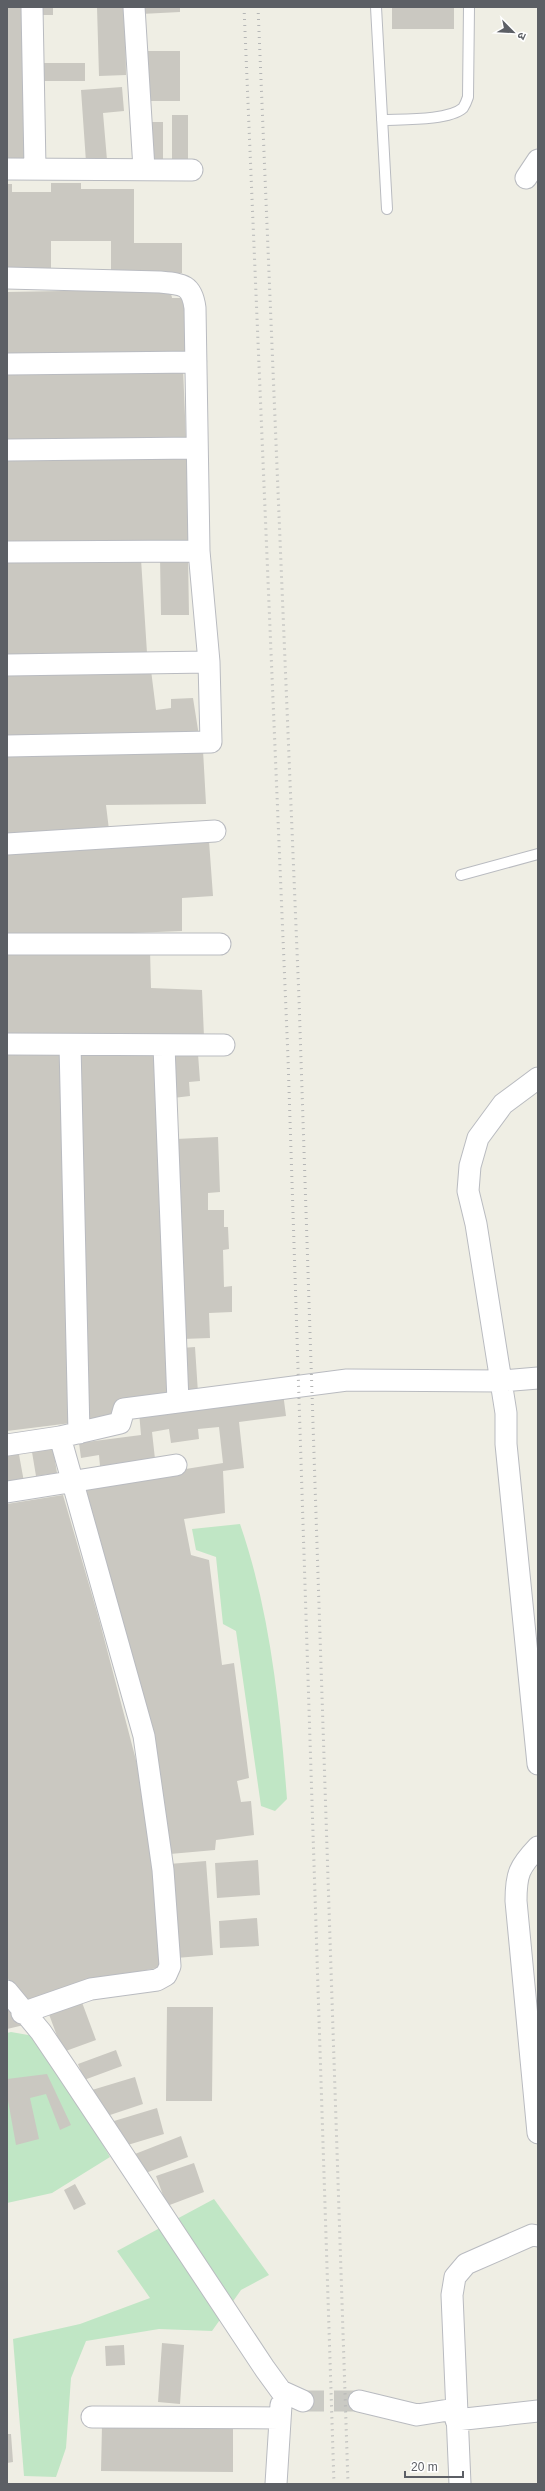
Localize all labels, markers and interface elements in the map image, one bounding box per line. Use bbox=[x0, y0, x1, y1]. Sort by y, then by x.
north arrow bbox=[493, 12, 533, 52]
text: उ bbox=[515, 31, 529, 42]
scale bar bbox=[405, 2453, 463, 2479]
text: 20 m bbox=[411, 2460, 438, 2474]

